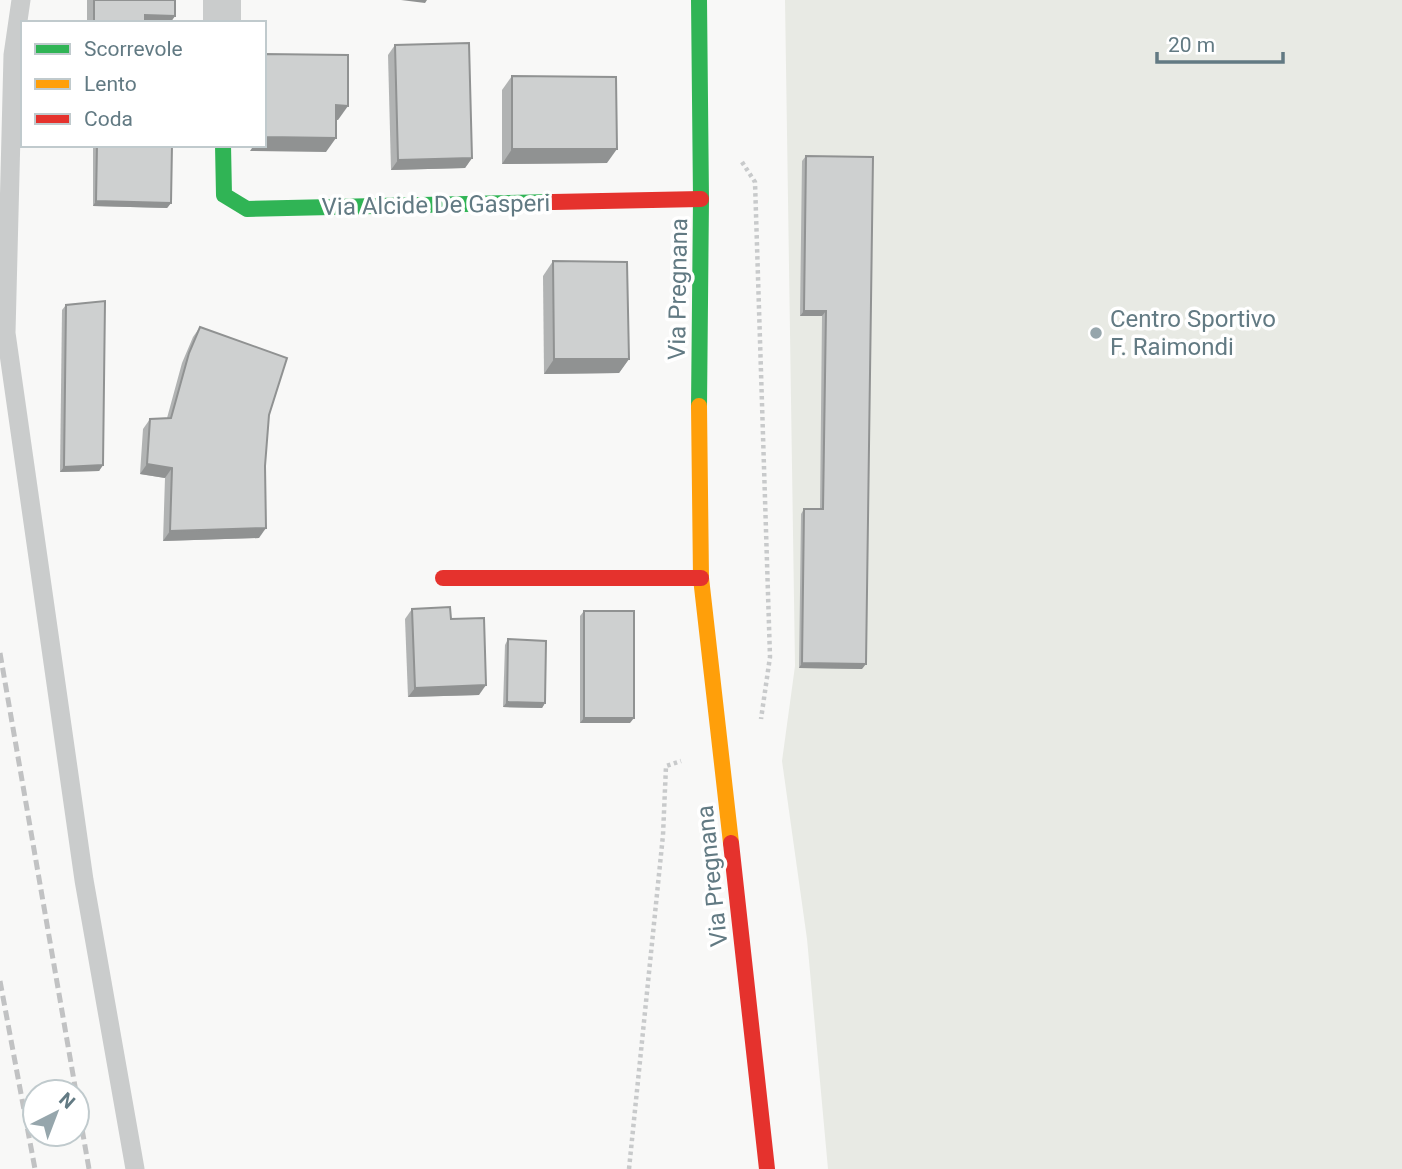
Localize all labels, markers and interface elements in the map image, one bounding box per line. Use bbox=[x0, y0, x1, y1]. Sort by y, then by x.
legend bbox=[21, 21, 266, 147]
scale bar bbox=[1157, 21, 1283, 65]
text: 20 m bbox=[1168, 33, 1215, 57]
text: Scorrevole bbox=[84, 37, 183, 61]
text: Lento bbox=[84, 72, 137, 96]
text: Coda bbox=[84, 107, 133, 131]
street label: Via Alcide De Gasperi bbox=[321, 189, 551, 221]
street label: Via Pregnana bbox=[663, 218, 693, 360]
place label: Centro Sportivo F. Raimondi bbox=[1110, 305, 1276, 361]
marker: Centro Sportivo F. Raimondi bbox=[1088, 325, 1104, 341]
street label: Via Pregnana bbox=[691, 804, 733, 948]
north arrow bbox=[21, 1078, 91, 1148]
text: N bbox=[54, 1088, 80, 1114]

